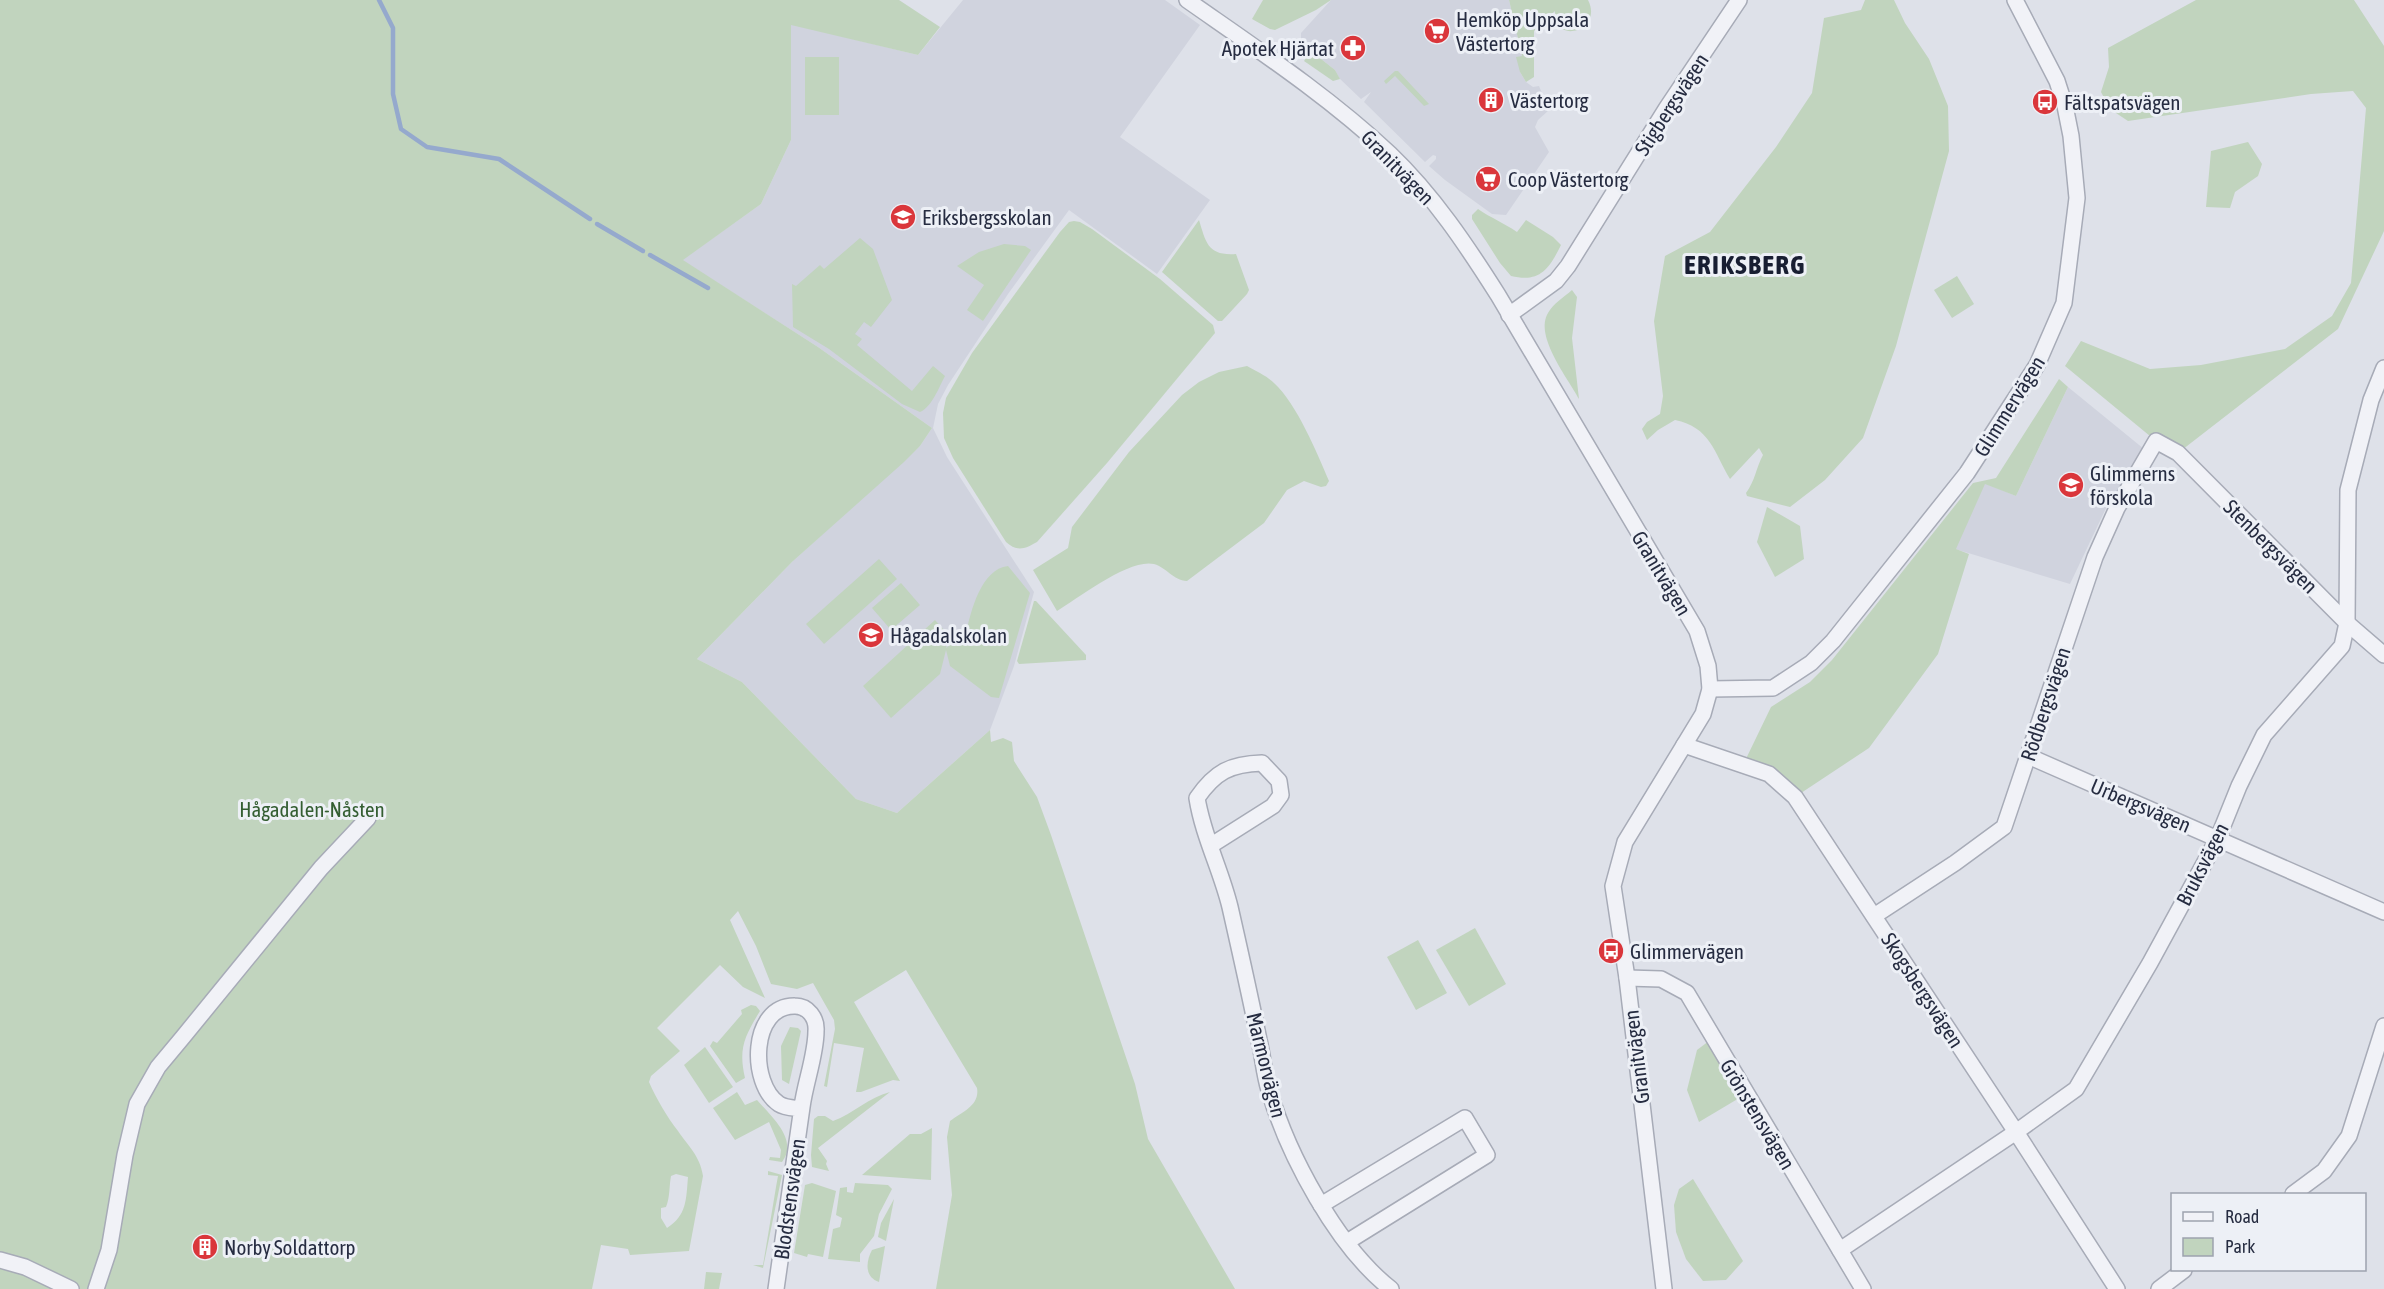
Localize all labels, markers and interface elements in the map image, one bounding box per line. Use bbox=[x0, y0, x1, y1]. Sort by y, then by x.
place label: Hemköp Uppsala Västertorg bbox=[1456, 7, 1589, 55]
supermarket icon: Hemköp Uppsala Västertorg bbox=[1422, 16, 1452, 46]
pharmacy icon: Apotek Hjärtat bbox=[1338, 33, 1368, 63]
place label: Apotek Hjärtat bbox=[1222, 36, 1334, 60]
street label: Stigbergsvägen bbox=[1629, 49, 1713, 159]
building icon: Västertorg bbox=[1476, 85, 1506, 115]
bus stop icon: Fältspatsvägen bbox=[2030, 87, 2060, 117]
place label: Västertorg bbox=[1510, 88, 1589, 112]
place label: Fältspatsvägen bbox=[2064, 90, 2181, 114]
street label: Granitvägen bbox=[1357, 125, 1439, 209]
supermarket icon: Coop Västertorg bbox=[1473, 164, 1503, 194]
place label: Coop Västertorg bbox=[1508, 167, 1629, 191]
school or university icon: Eriksbergsskolan bbox=[888, 202, 918, 232]
place label: Eriksbergsskolan bbox=[922, 205, 1052, 229]
district label: ERIKSBERG bbox=[1684, 249, 1806, 280]
street label: Glimmervägen bbox=[1969, 351, 2049, 461]
place label: Glimmerns förskola bbox=[2090, 461, 2175, 509]
school or university icon: Glimmerns förskola bbox=[2056, 470, 2086, 500]
street label: Stenbergsvägen bbox=[2219, 494, 2323, 598]
street label: Granitvägen bbox=[1627, 526, 1697, 620]
school or university icon: Hågadalskolan bbox=[856, 620, 886, 650]
place label: Hågadalskolan bbox=[890, 623, 1007, 647]
street label: Rödbergsvägen bbox=[2015, 644, 2075, 764]
street label: Urbergsvägen bbox=[2087, 773, 2195, 837]
park label: Hågadalen-Nåsten bbox=[239, 797, 385, 821]
street label: Bruksvägen bbox=[2171, 819, 2233, 909]
street label: Skogsbergsvägen bbox=[1877, 928, 1969, 1052]
bus stop icon: Glimmervägen bbox=[1596, 936, 1626, 966]
place label: Glimmervägen bbox=[1630, 939, 1744, 963]
street label: Granitvägen bbox=[1618, 1009, 1654, 1105]
street label: Marmorvägen bbox=[1242, 1010, 1292, 1120]
street label: Grönstensvägen bbox=[1716, 1055, 1800, 1173]
street label: Blodstensvägen bbox=[769, 1137, 809, 1261]
legend bbox=[2171, 1193, 2366, 1271]
text: Road bbox=[2225, 1206, 2259, 1227]
building icon: Norby Soldattorp bbox=[190, 1232, 220, 1262]
place label: Norby Soldattorp bbox=[224, 1235, 355, 1259]
text: Park bbox=[2225, 1236, 2255, 1257]

